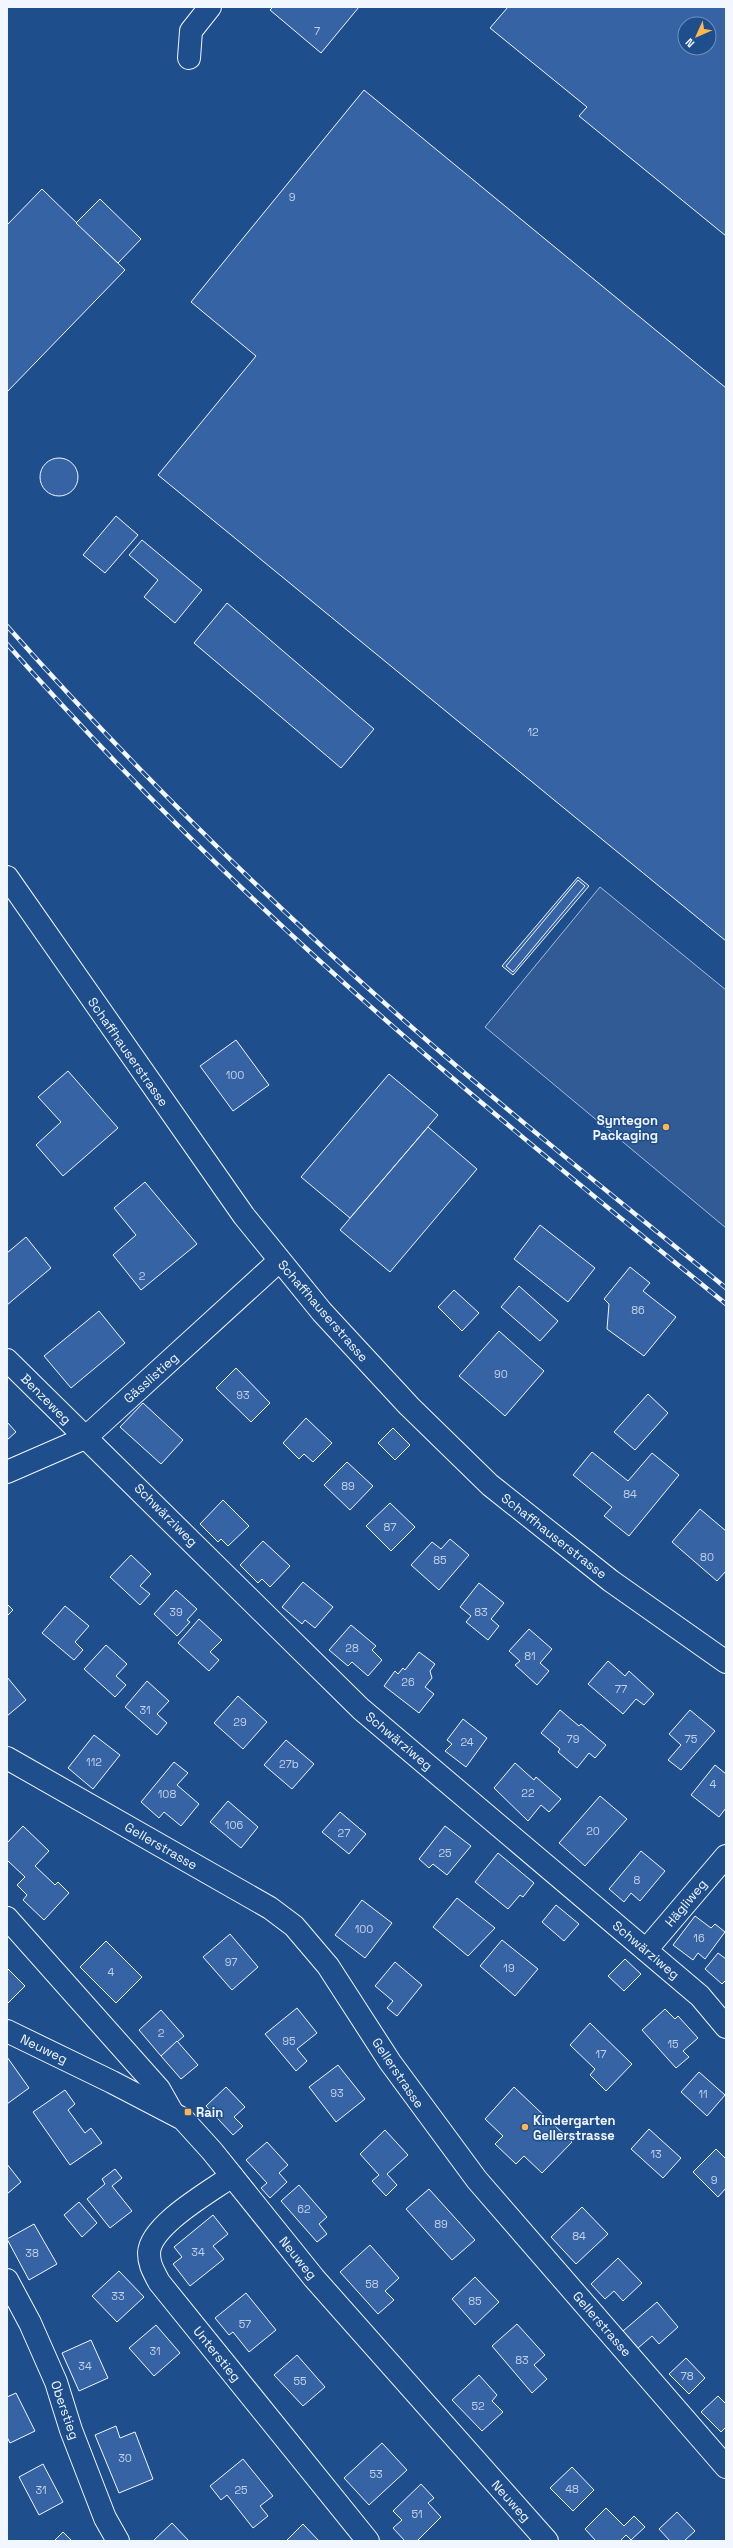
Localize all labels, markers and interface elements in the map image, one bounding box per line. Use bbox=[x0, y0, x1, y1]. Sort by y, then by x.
north arrow bbox=[677, 16, 717, 56]
house number: 7 bbox=[314, 24, 320, 38]
text: N bbox=[682, 36, 697, 51]
house number: 9 bbox=[289, 190, 296, 204]
house number: 12 bbox=[527, 725, 539, 739]
street label: Schaffhauserstrasse bbox=[84, 994, 172, 1110]
house number: 100 bbox=[226, 1068, 244, 1082]
place label: Syntegon Packaging bbox=[593, 1112, 658, 1144]
marker: Syntegon Packaging bbox=[661, 1122, 671, 1132]
street label: Schaffhauserstrasse bbox=[274, 1257, 372, 1365]
house number: 2 bbox=[139, 1269, 146, 1283]
house number: 86 bbox=[631, 1303, 645, 1317]
street label: Gässlistieg bbox=[120, 1349, 182, 1407]
house number: 90 bbox=[494, 1367, 508, 1381]
street label: Benzeweg bbox=[17, 1370, 75, 1428]
house number: 93 bbox=[236, 1388, 250, 1402]
house number: 89 bbox=[341, 1479, 355, 1493]
street label: Schwärziweg bbox=[131, 1480, 201, 1550]
house number: 84 bbox=[623, 1487, 637, 1501]
street label: Schaffhauserstrasse bbox=[498, 1489, 610, 1583]
house number: 87 bbox=[384, 1520, 396, 1534]
house number: 80 bbox=[700, 1550, 714, 1564]
house number: 85 bbox=[433, 1553, 447, 1567]
house number: 39 bbox=[169, 1605, 183, 1619]
house number: 83 bbox=[474, 1605, 488, 1619]
house number: 28 bbox=[345, 1641, 359, 1655]
house number: 81 bbox=[524, 1649, 536, 1663]
house number: 26 bbox=[401, 1675, 415, 1689]
house number: 77 bbox=[615, 1682, 627, 1696]
house number: 31 bbox=[139, 1703, 151, 1717]
street label: Schwärziweg bbox=[362, 1708, 436, 1774]
house number: 29 bbox=[233, 1715, 247, 1729]
house number: 79 bbox=[567, 1732, 580, 1746]
house number: 75 bbox=[685, 1732, 698, 1746]
house number: 24 bbox=[460, 1735, 474, 1749]
house number: 112 bbox=[86, 1755, 102, 1769]
house number: 27b bbox=[279, 1757, 299, 1771]
house number: 4 bbox=[710, 1777, 717, 1791]
house number: 22 bbox=[521, 1786, 535, 1800]
house number: 108 bbox=[158, 1787, 176, 1801]
street label: Gellerstrasse bbox=[122, 1818, 200, 1874]
house number: 106 bbox=[225, 1818, 243, 1832]
house number: 20 bbox=[586, 1824, 600, 1838]
house number: 27 bbox=[338, 1826, 350, 1840]
house number: 25 bbox=[438, 1846, 452, 1860]
house number: 8 bbox=[634, 1873, 641, 1887]
street label: Hägliweg bbox=[661, 1876, 711, 1930]
street label: Schwärziweg bbox=[609, 1917, 683, 1983]
house number: 100 bbox=[355, 1922, 373, 1936]
house number: 16 bbox=[693, 1931, 705, 1945]
house number: 97 bbox=[225, 1955, 237, 1969]
house number: 19 bbox=[503, 1961, 515, 1975]
house number: 4 bbox=[108, 1965, 115, 1979]
house number: 2 bbox=[158, 2026, 165, 2040]
street label: Neuweg bbox=[18, 2030, 70, 2068]
house number: 95 bbox=[282, 2034, 296, 2048]
street label: Gellerstrasse bbox=[368, 2035, 428, 2111]
house number: 15 bbox=[667, 2037, 679, 2051]
house number: 17 bbox=[596, 2047, 606, 2061]
house number: 93 bbox=[330, 2086, 344, 2100]
house number: 11 bbox=[698, 2087, 708, 2101]
place label: Rain bbox=[196, 2104, 223, 2121]
marker: Rain bbox=[183, 2107, 193, 2117]
place label: Kindergarten Gellerstrasse bbox=[533, 2112, 615, 2144]
marker: Kindergarten Gellerstrasse bbox=[520, 2122, 530, 2132]
house number: 13 bbox=[650, 2147, 662, 2161]
house number: 9 bbox=[711, 2173, 718, 2187]
house number: 62 bbox=[297, 2202, 311, 2216]
house number: 89 bbox=[434, 2217, 448, 2231]
house number: 84 bbox=[572, 2229, 586, 2243]
street label: Neuweg bbox=[275, 2233, 321, 2283]
house number: 34 bbox=[191, 2245, 205, 2259]
house number: 38 bbox=[25, 2246, 39, 2260]
house number: 58 bbox=[365, 2277, 379, 2291]
street label: Gellerstrasse bbox=[569, 2288, 635, 2360]
house number: 33 bbox=[111, 2289, 125, 2303]
house number: 85 bbox=[468, 2294, 482, 2308]
house number: 57 bbox=[239, 2317, 251, 2331]
street label: Unterstieg bbox=[189, 2323, 245, 2385]
house number: 31 bbox=[149, 2344, 161, 2358]
house number: 83 bbox=[515, 2353, 529, 2367]
house number: 34 bbox=[78, 2359, 92, 2373]
house number: 78 bbox=[680, 2369, 694, 2383]
house number: 55 bbox=[293, 2374, 307, 2388]
street label: Oberstieg bbox=[47, 2378, 83, 2442]
house number: 52 bbox=[471, 2399, 485, 2413]
house number: 30 bbox=[118, 2451, 132, 2465]
house number: 53 bbox=[369, 2467, 383, 2481]
street label: Neuweg bbox=[488, 2477, 534, 2525]
house number: 48 bbox=[565, 2482, 579, 2496]
house number: 31 bbox=[35, 2483, 47, 2497]
house number: 25 bbox=[234, 2483, 248, 2497]
house number: 51 bbox=[411, 2507, 423, 2521]

